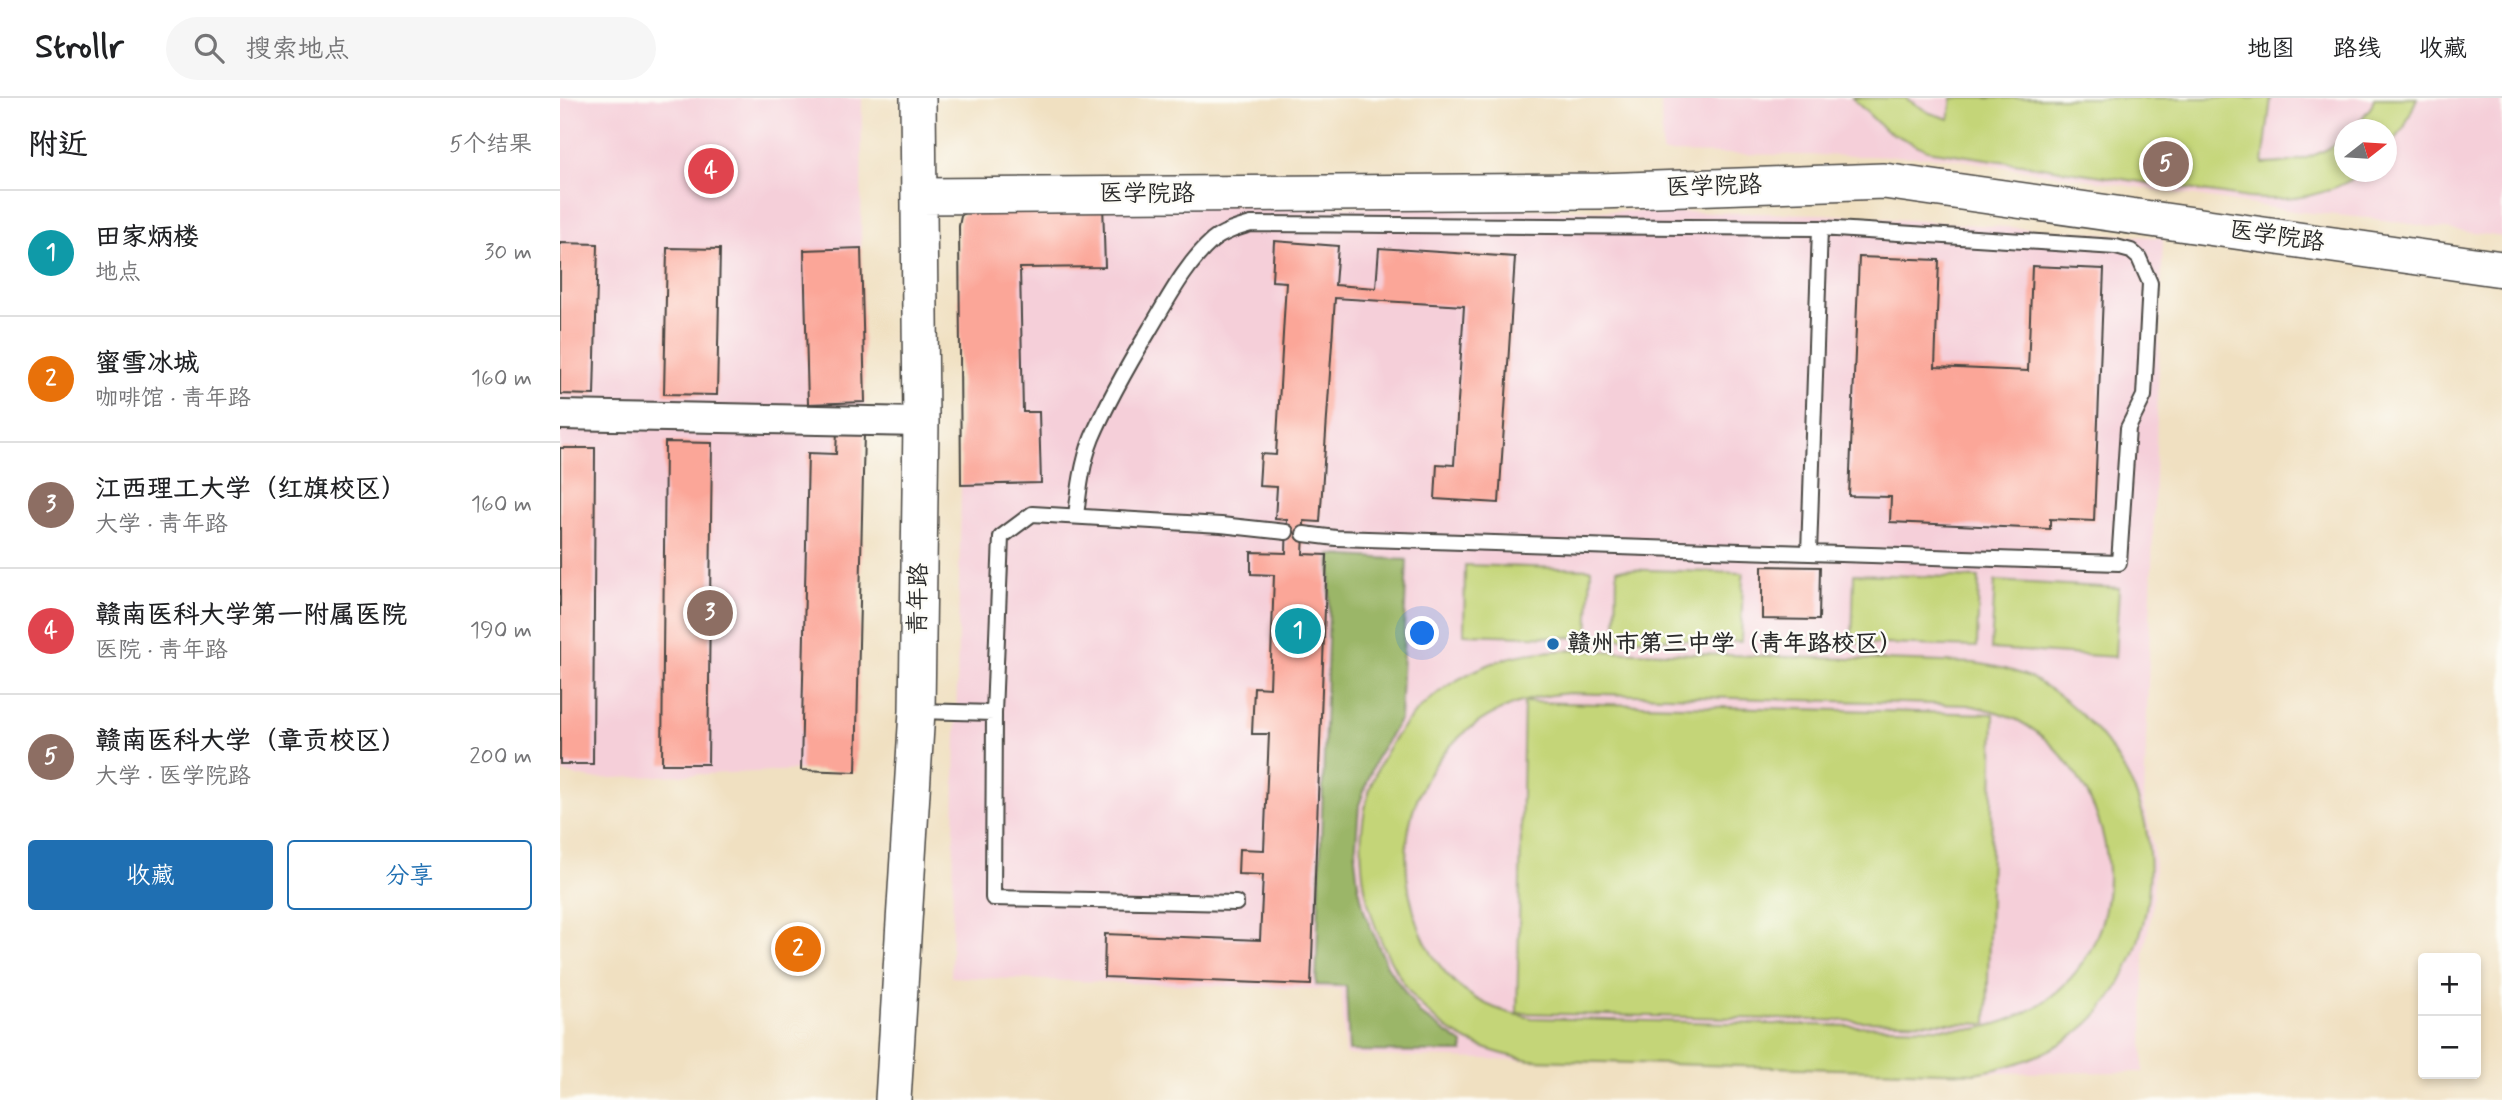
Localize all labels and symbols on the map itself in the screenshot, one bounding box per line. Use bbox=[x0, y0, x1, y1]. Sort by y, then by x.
north arrow bbox=[2334, 119, 2397, 182]
pin: 5 bbox=[2143, 138, 2189, 190]
pin: 4 bbox=[688, 145, 734, 197]
street label: 医学院路 bbox=[1665, 170, 1763, 204]
street label: 医学院路 bbox=[1099, 179, 1195, 210]
street label: 医学院路 bbox=[2227, 215, 2327, 259]
street label: 青年路 bbox=[903, 563, 935, 635]
pin: 3 bbox=[687, 587, 733, 639]
pin: 1 bbox=[1275, 605, 1321, 657]
your location bbox=[1405, 616, 1439, 650]
place label: 赣州市第三中学（青年路校区） bbox=[1567, 629, 1903, 660]
marker: 赣州市第三中学（青年路校区） bbox=[1545, 636, 1561, 652]
pin: 2 bbox=[775, 923, 821, 975]

